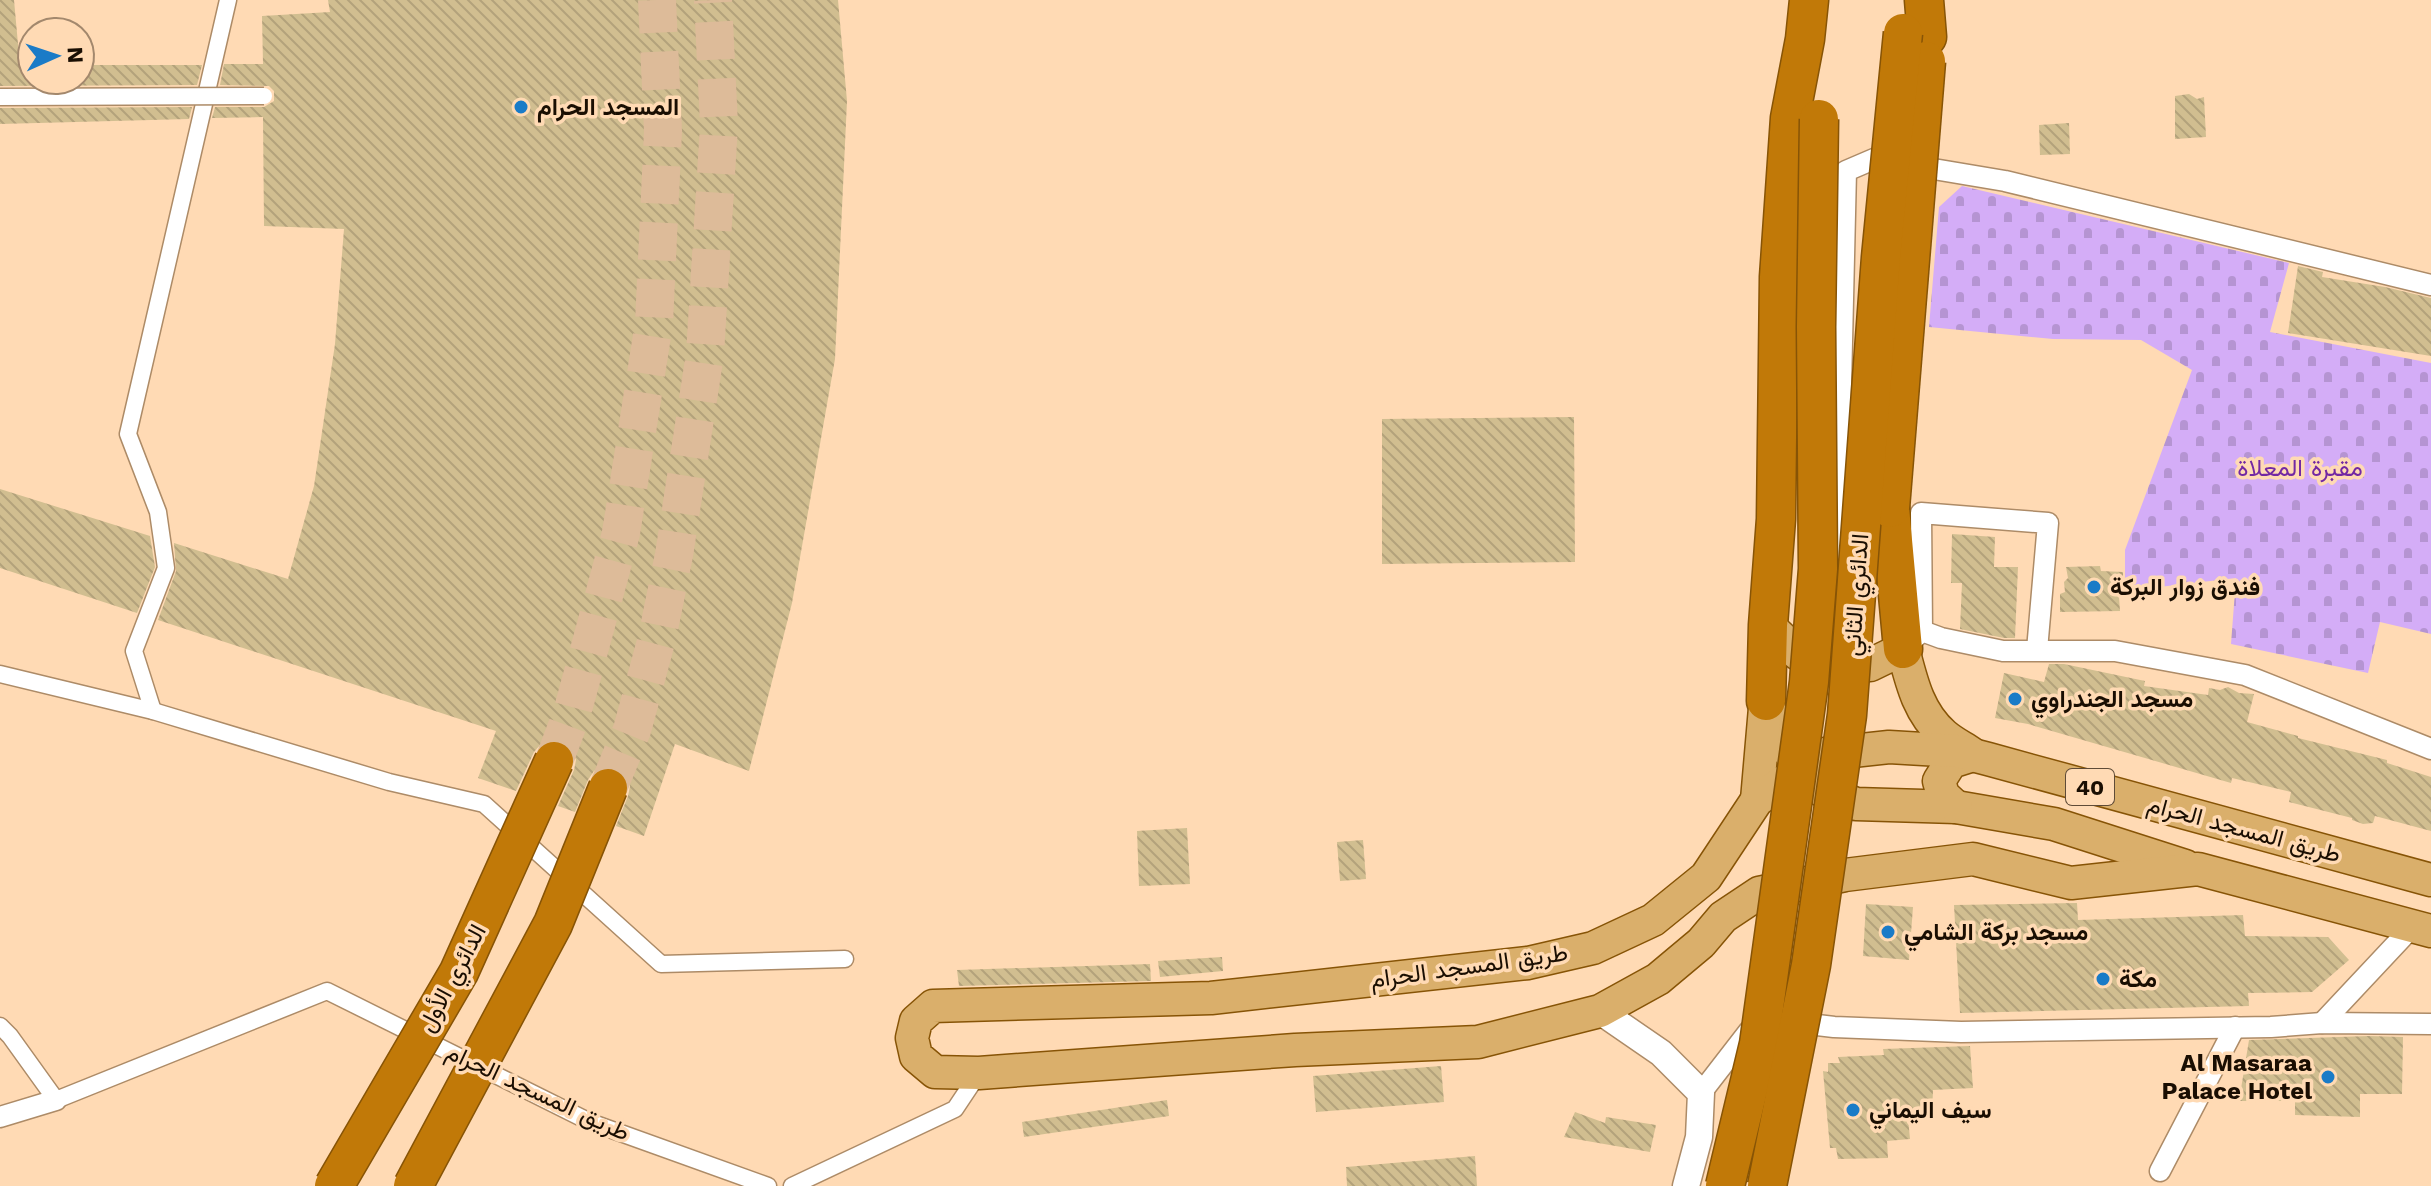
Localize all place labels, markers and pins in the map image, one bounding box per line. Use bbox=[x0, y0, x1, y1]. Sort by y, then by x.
place label: المسجد الحرام bbox=[537, 93, 679, 123]
marker: المسجد الحرام bbox=[512, 98, 530, 116]
place label: فندق زوار البركة bbox=[2110, 573, 2260, 602]
marker: فندق زوار البركة bbox=[2085, 578, 2103, 596]
place label: مسجد الجندراوي bbox=[2031, 685, 2193, 719]
marker: مسجد الجندراوي bbox=[2006, 690, 2024, 708]
place label: مسجد بركة الشامي bbox=[1904, 918, 2088, 952]
marker: مسجد بركة الشامي bbox=[1879, 923, 1897, 941]
place label: مكة bbox=[2119, 965, 2157, 993]
marker: مكة bbox=[2094, 970, 2112, 988]
place label: Al Masaraa Palace Hotel bbox=[2162, 1049, 2312, 1105]
marker: Al Masaraa Palace Hotel bbox=[2319, 1068, 2337, 1086]
place label: سيف اليماني bbox=[1869, 1096, 1992, 1130]
marker: سيف اليماني bbox=[1844, 1101, 1862, 1119]

